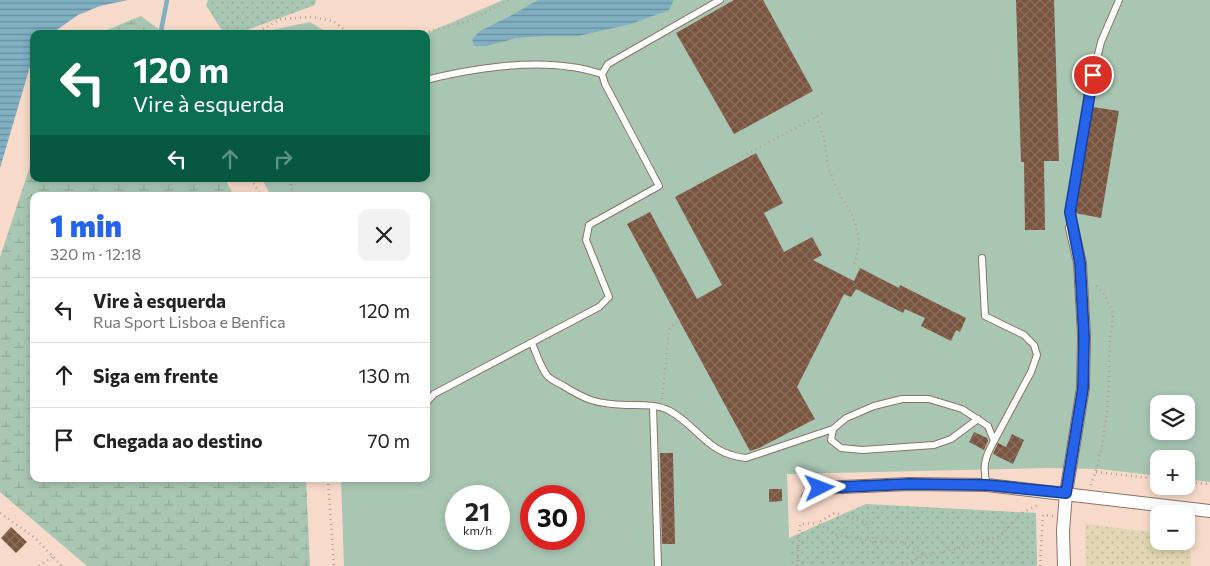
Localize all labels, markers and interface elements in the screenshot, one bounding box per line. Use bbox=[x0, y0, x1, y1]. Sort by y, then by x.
text: 120 m bbox=[133, 47, 229, 90]
icon: left bbox=[50, 50, 115, 115]
pin bbox=[1072, 54, 1114, 96]
icon: arrive bbox=[1079, 61, 1107, 89]
text: Vire à esquerda bbox=[133, 90, 285, 117]
icon: left bbox=[163, 145, 191, 173]
icon: ahead bbox=[216, 145, 244, 173]
icon: right bbox=[269, 145, 297, 173]
text: 1 min bbox=[50, 206, 122, 243]
button: close bbox=[358, 209, 410, 261]
text: 320 m · 12:18 bbox=[50, 244, 141, 263]
text: Vire à esquerda bbox=[93, 289, 226, 312]
icon: left bbox=[50, 296, 78, 324]
text: 120 m bbox=[359, 299, 410, 322]
text: Rua Sport Lisboa e Benfica bbox=[93, 312, 286, 331]
icon: ahead bbox=[50, 361, 78, 389]
text: Siga em frente bbox=[93, 364, 218, 387]
text: 130 m bbox=[358, 364, 410, 387]
map controls bbox=[1150, 395, 1195, 550]
button: layers bbox=[1150, 395, 1195, 440]
icon: arrive bbox=[50, 426, 78, 454]
text: Chegada ao destino bbox=[93, 429, 263, 452]
text: 70 m bbox=[367, 429, 410, 452]
button: + bbox=[1150, 450, 1195, 495]
position arrow bbox=[793, 461, 845, 513]
speed limit sign: 30 bbox=[520, 485, 585, 550]
text: 21 bbox=[465, 496, 490, 526]
button: − bbox=[1150, 505, 1195, 550]
text: km/h bbox=[463, 523, 492, 537]

